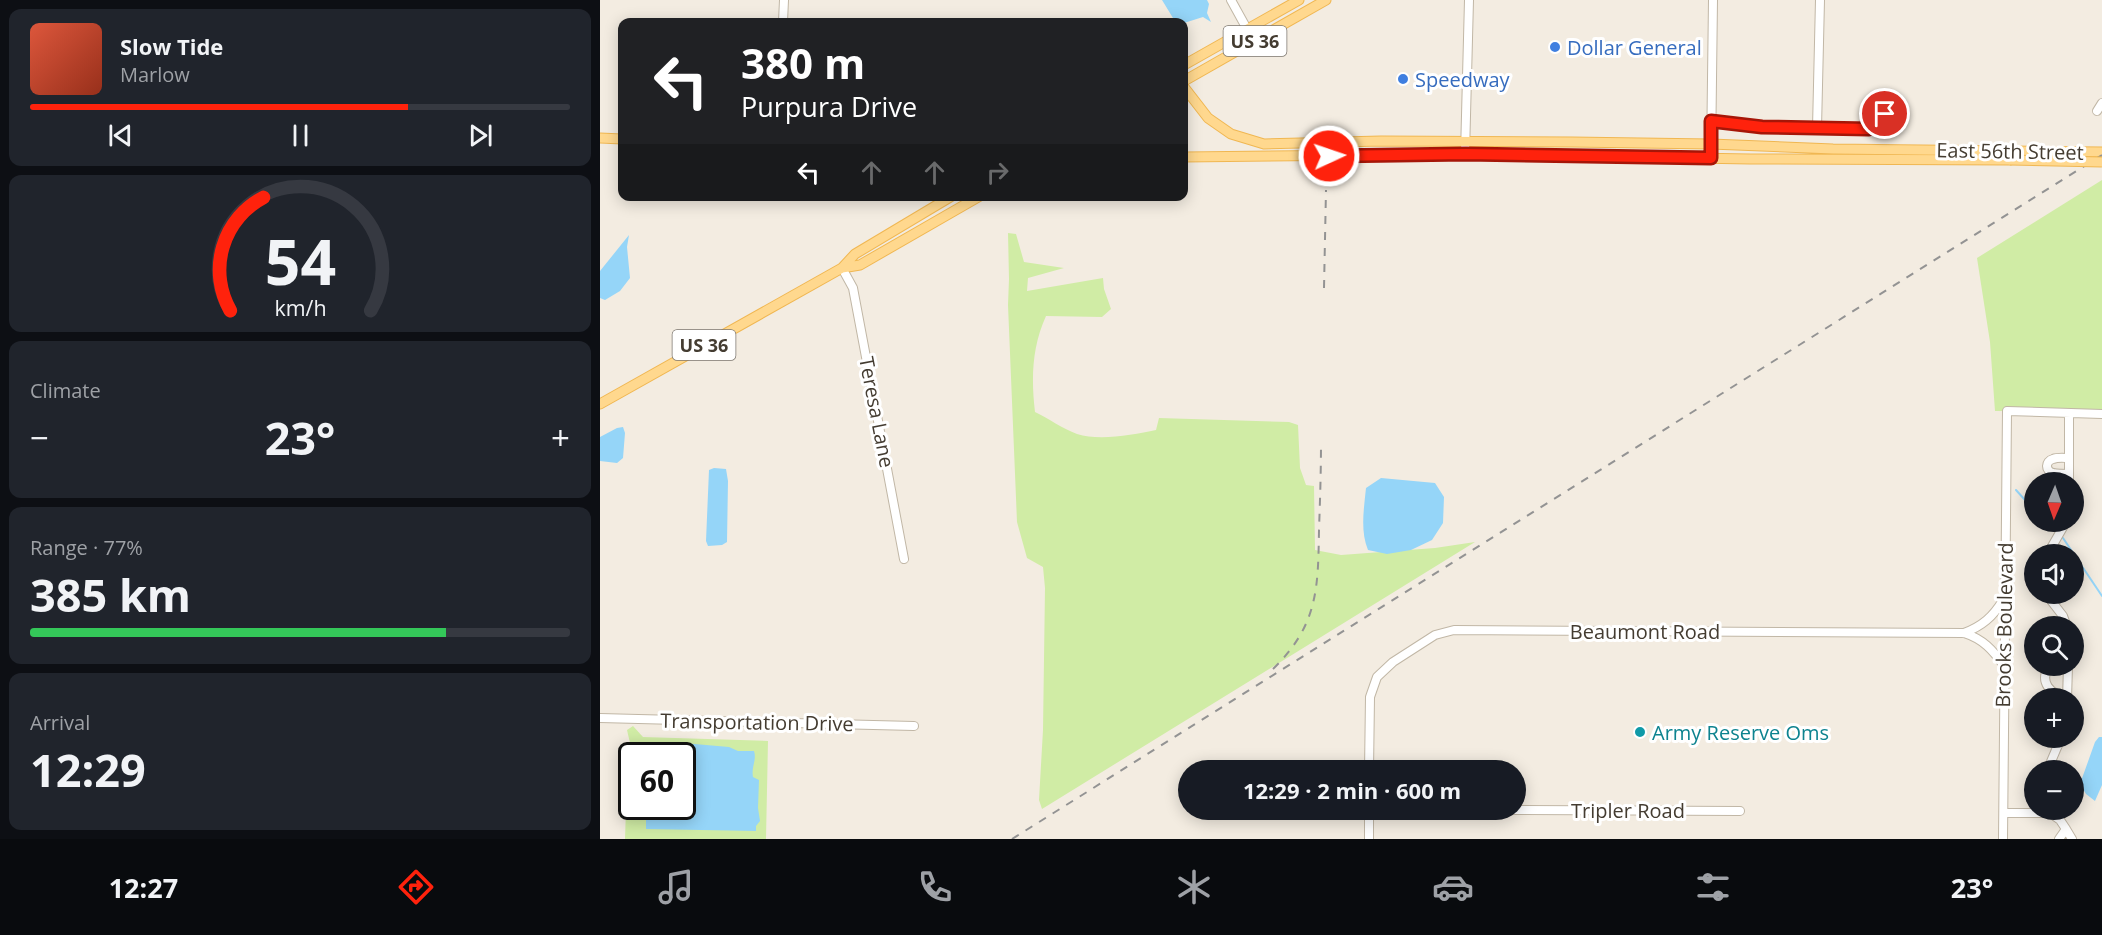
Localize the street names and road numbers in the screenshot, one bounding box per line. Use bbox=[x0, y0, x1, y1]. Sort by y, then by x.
road number: US 36 bbox=[1224, 26, 1286, 56]
street label: East 56th Street bbox=[1936, 136, 2084, 166]
road number: US 36 bbox=[672, 330, 736, 360]
street label: Teresa Lane bbox=[853, 354, 901, 470]
street label: Brooks Boulevard bbox=[1989, 542, 2019, 708]
street label: Beaumont Road bbox=[1570, 618, 1720, 645]
street label: Transportation Drive bbox=[660, 707, 854, 737]
street label: Tripler Road bbox=[1571, 797, 1685, 824]

